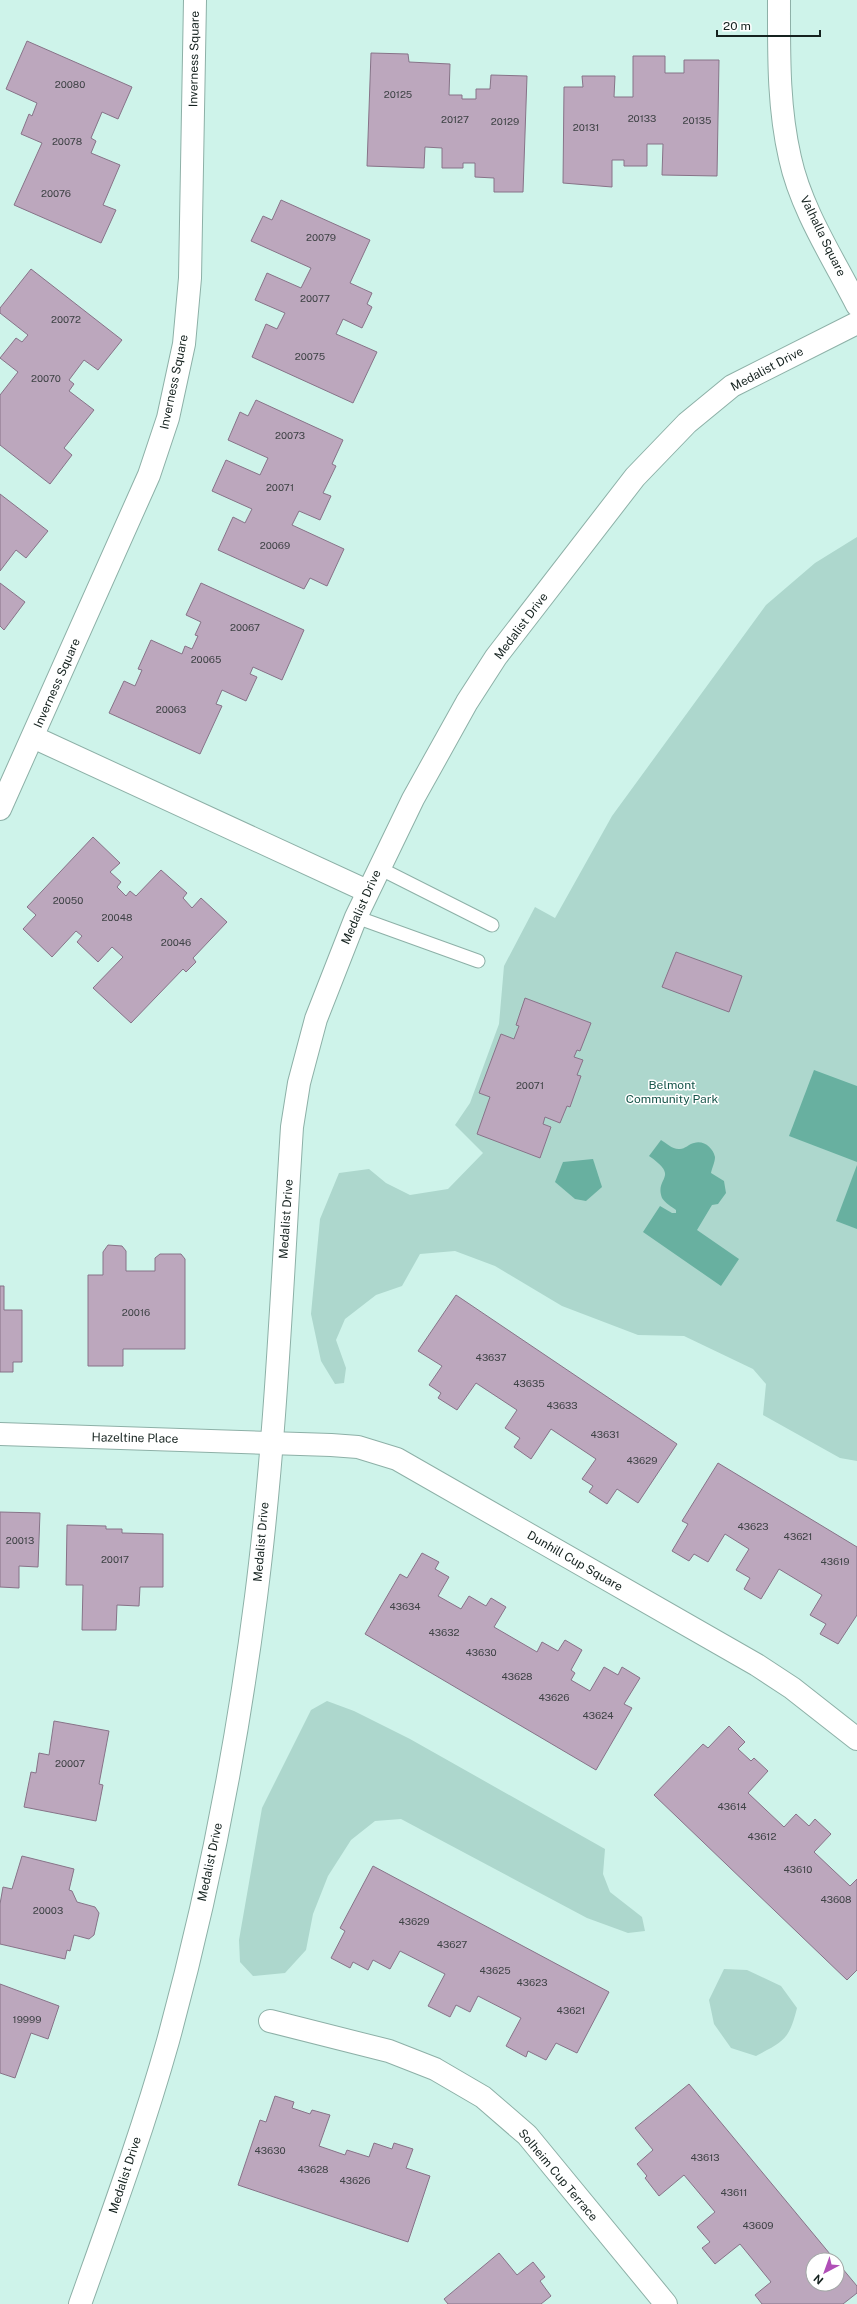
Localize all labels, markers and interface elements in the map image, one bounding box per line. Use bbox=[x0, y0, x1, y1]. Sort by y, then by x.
street label: Inverness Square bbox=[186, 10, 202, 107]
scale bar bbox=[717, 12, 820, 38]
text: 20 m bbox=[723, 19, 751, 33]
house number: 20080 bbox=[55, 78, 85, 90]
house number: 20125 bbox=[384, 88, 412, 100]
house number: 20133 bbox=[628, 112, 656, 124]
house number: 20127 bbox=[441, 113, 469, 125]
house number: 20135 bbox=[683, 114, 711, 126]
house number: 20129 bbox=[491, 115, 519, 127]
house number: 20131 bbox=[573, 121, 599, 133]
house number: 20078 bbox=[52, 135, 82, 147]
house number: 20076 bbox=[41, 187, 71, 199]
street label: Valhalla Square bbox=[797, 193, 849, 279]
house number: 20079 bbox=[306, 231, 336, 243]
house number: 20077 bbox=[300, 292, 330, 304]
house number: 20072 bbox=[51, 313, 81, 325]
street label: Inverness Square bbox=[157, 333, 191, 431]
street label: Medalist Drive bbox=[728, 344, 806, 394]
house number: 20075 bbox=[295, 350, 325, 362]
house number: 20070 bbox=[31, 372, 61, 384]
house number: 20073 bbox=[275, 429, 305, 441]
house number: 20071 bbox=[266, 481, 294, 493]
house number: 20069 bbox=[260, 539, 290, 551]
street label: Medalist Drive bbox=[491, 590, 551, 662]
house number: 20067 bbox=[230, 621, 260, 633]
street label: Inverness Square bbox=[31, 636, 83, 730]
house number: 20065 bbox=[191, 653, 221, 665]
house number: 20063 bbox=[156, 703, 186, 715]
street label: Medalist Drive bbox=[338, 867, 384, 946]
house number: 20050 bbox=[53, 894, 83, 906]
house number: 20048 bbox=[102, 911, 132, 923]
house number: 20046 bbox=[161, 936, 191, 948]
park label: Belmont Community Park bbox=[626, 1078, 718, 1106]
house number: 20071 bbox=[516, 1079, 544, 1091]
street label: Medalist Drive bbox=[276, 1178, 296, 1259]
house number: 20016 bbox=[122, 1306, 150, 1318]
house number: 43637 bbox=[476, 1351, 506, 1363]
house number: 43635 bbox=[513, 1377, 545, 1389]
house number: 43633 bbox=[546, 1399, 578, 1411]
house number: 43631 bbox=[590, 1428, 620, 1440]
street label: Hazeltine Place bbox=[91, 1430, 179, 1446]
house number: 43629 bbox=[627, 1454, 657, 1466]
street label: Medalist Drive bbox=[251, 1501, 271, 1582]
house number: 43623 bbox=[737, 1520, 769, 1532]
street label: Dunhill Cup Square bbox=[525, 1528, 625, 1594]
house number: 43621 bbox=[784, 1530, 812, 1542]
house number: 20013 bbox=[6, 1534, 34, 1546]
house number: 20017 bbox=[101, 1553, 129, 1565]
house number: 43619 bbox=[820, 1555, 850, 1567]
house number: 43634 bbox=[389, 1600, 421, 1612]
house number: 43632 bbox=[429, 1626, 460, 1638]
house number: 43630 bbox=[465, 1646, 497, 1658]
house number: 43628 bbox=[501, 1670, 533, 1682]
house number: 43626 bbox=[539, 1691, 569, 1703]
house number: 43624 bbox=[583, 1709, 614, 1721]
house number: 20007 bbox=[55, 1757, 85, 1769]
house number: 43614 bbox=[717, 1800, 747, 1812]
street label: Medalist Drive bbox=[195, 1821, 225, 1903]
house number: 43612 bbox=[748, 1830, 776, 1842]
house number: 43610 bbox=[784, 1863, 812, 1875]
house number: 43608 bbox=[820, 1893, 852, 1905]
house number: 20003 bbox=[33, 1904, 63, 1916]
house number: 43629 bbox=[399, 1915, 429, 1927]
house number: 43627 bbox=[437, 1938, 467, 1950]
house number: 43625 bbox=[479, 1964, 511, 1976]
house number: 43623 bbox=[516, 1976, 548, 1988]
house number: 43621 bbox=[557, 2004, 585, 2016]
house number: 19999 bbox=[13, 2013, 41, 2025]
street label: Solheim Cup Terrace bbox=[515, 2126, 601, 2224]
street label: Medalist Drive bbox=[106, 2135, 144, 2215]
house number: 43630 bbox=[254, 2144, 286, 2156]
house number: 43613 bbox=[690, 2151, 720, 2163]
house number: 43628 bbox=[297, 2163, 329, 2175]
house number: 43626 bbox=[340, 2174, 370, 2186]
house number: 43611 bbox=[721, 2186, 747, 2198]
house number: 43609 bbox=[743, 2219, 773, 2231]
north arrow bbox=[805, 2252, 845, 2292]
text: N bbox=[811, 2272, 826, 2287]

